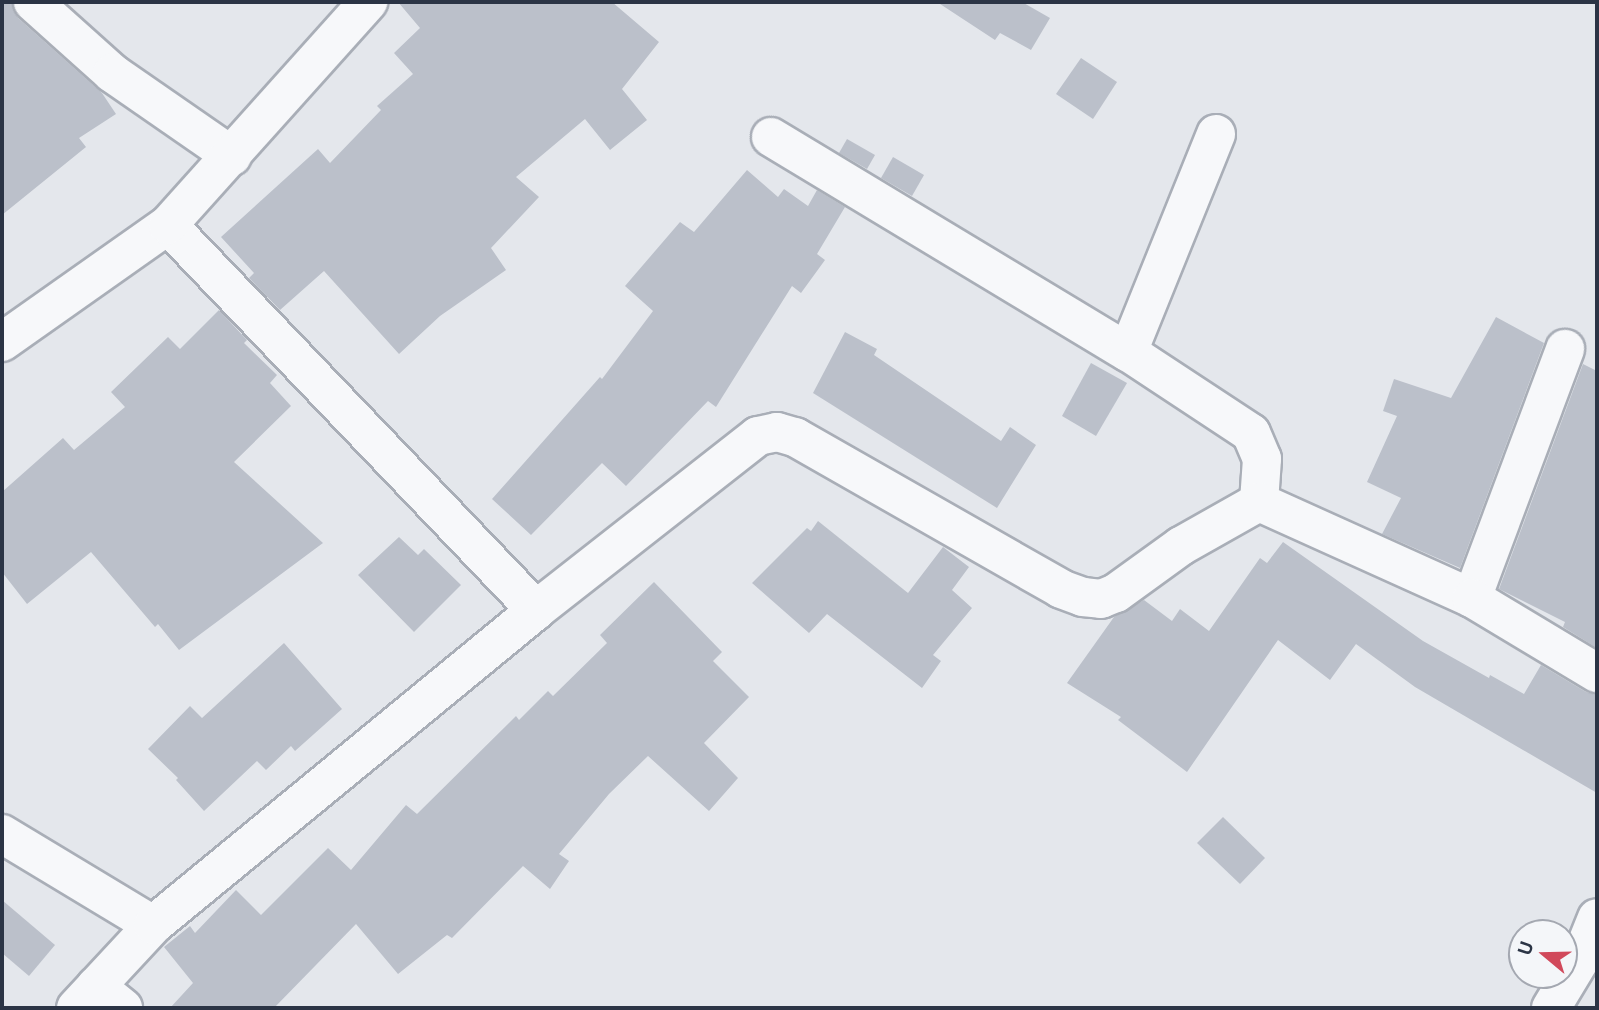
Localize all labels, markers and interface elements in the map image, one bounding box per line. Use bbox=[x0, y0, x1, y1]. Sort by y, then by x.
north arrow bbox=[1508, 919, 1578, 989]
text: U bbox=[1512, 938, 1538, 958]

